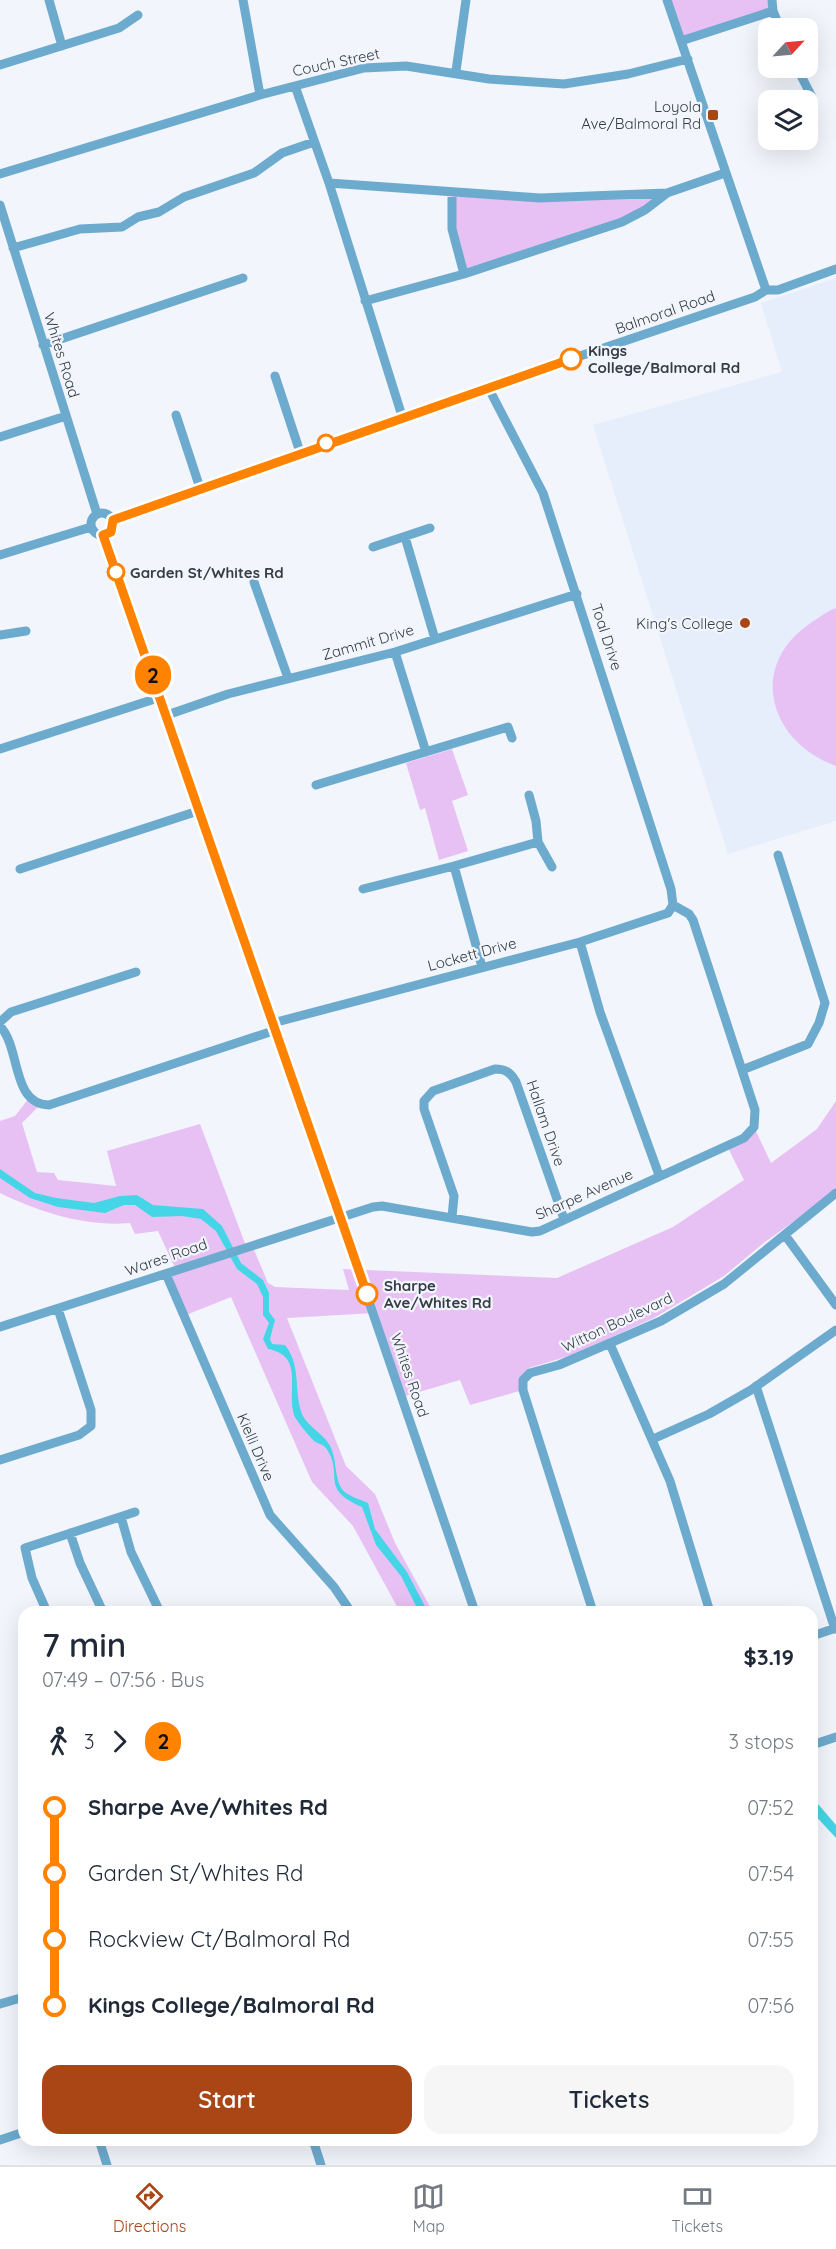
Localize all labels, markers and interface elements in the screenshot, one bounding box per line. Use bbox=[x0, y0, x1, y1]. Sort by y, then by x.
north arrow bbox=[758, 18, 818, 78]
map controls bbox=[758, 18, 818, 150]
street label: Couch Street bbox=[291, 43, 381, 81]
button: layers bbox=[758, 90, 818, 150]
place label: Loyola Ave/Balmoral Rd bbox=[581, 97, 701, 133]
marker: Loyola Ave/Balmoral Rd bbox=[706, 108, 720, 122]
street label: Balmoral Road bbox=[613, 286, 717, 338]
street label: Whites Road bbox=[40, 310, 84, 400]
place label: Kings College/Balmoral Rd bbox=[588, 341, 740, 377]
marker: Kings College/Balmoral Rd bbox=[560, 348, 582, 370]
unlabelled marker bbox=[317, 434, 335, 452]
marker: Garden St/Whites Rd bbox=[107, 563, 125, 581]
place label: Garden St/Whites Rd bbox=[130, 563, 284, 582]
street label: Toal Drive bbox=[587, 601, 627, 673]
place label: King's College bbox=[636, 614, 733, 633]
marker: King's College bbox=[738, 616, 752, 630]
street label: Zammit Drive bbox=[320, 620, 416, 664]
line badge: 2 bbox=[134, 656, 172, 694]
text: 2 bbox=[147, 662, 159, 688]
street label: Lockett Drive bbox=[425, 933, 519, 975]
street label: Hallam Drive bbox=[522, 1077, 570, 1169]
street label: Sharpe Avenue bbox=[532, 1164, 636, 1224]
street label: Wares Road bbox=[122, 1234, 210, 1280]
place label: Sharpe Ave/Whites Rd bbox=[384, 1276, 491, 1312]
marker: Sharpe Ave/Whites Rd bbox=[356, 1283, 378, 1305]
street label: Witton Boulevard bbox=[559, 1288, 675, 1356]
street label: Whites Road bbox=[387, 1330, 433, 1420]
street label: Kielli Drive bbox=[233, 1410, 279, 1484]
text: 7 min bbox=[42, 1624, 126, 1665]
text: $3.19 bbox=[744, 1643, 794, 1671]
text: 07:49 – 07:56 · Bus bbox=[42, 1667, 204, 1692]
icon: walk bbox=[42, 1725, 75, 1758]
icon: forward bbox=[103, 1725, 136, 1758]
text: 2 bbox=[157, 1728, 169, 1754]
text: 3 bbox=[84, 1729, 94, 1754]
text: 3 stops bbox=[728, 1729, 794, 1754]
text: Sharpe Ave/Whites Rd bbox=[88, 1793, 328, 1821]
text: 07:52 bbox=[747, 1795, 794, 1820]
text: Garden St/Whites Rd bbox=[88, 1859, 303, 1887]
text: 07:54 bbox=[748, 1861, 794, 1886]
text: Rockview Ct/Balmoral Rd bbox=[88, 1925, 350, 1953]
text: 07:55 bbox=[747, 1927, 794, 1952]
text: Kings College/Balmoral Rd bbox=[88, 1991, 375, 2019]
text: 07:56 bbox=[748, 1993, 794, 2018]
button: Start bbox=[42, 2065, 412, 2134]
button: Tickets bbox=[424, 2065, 794, 2134]
tab: Directions bbox=[113, 2180, 186, 2236]
tab: Map bbox=[412, 2180, 445, 2236]
tab: Tickets bbox=[671, 2180, 723, 2236]

